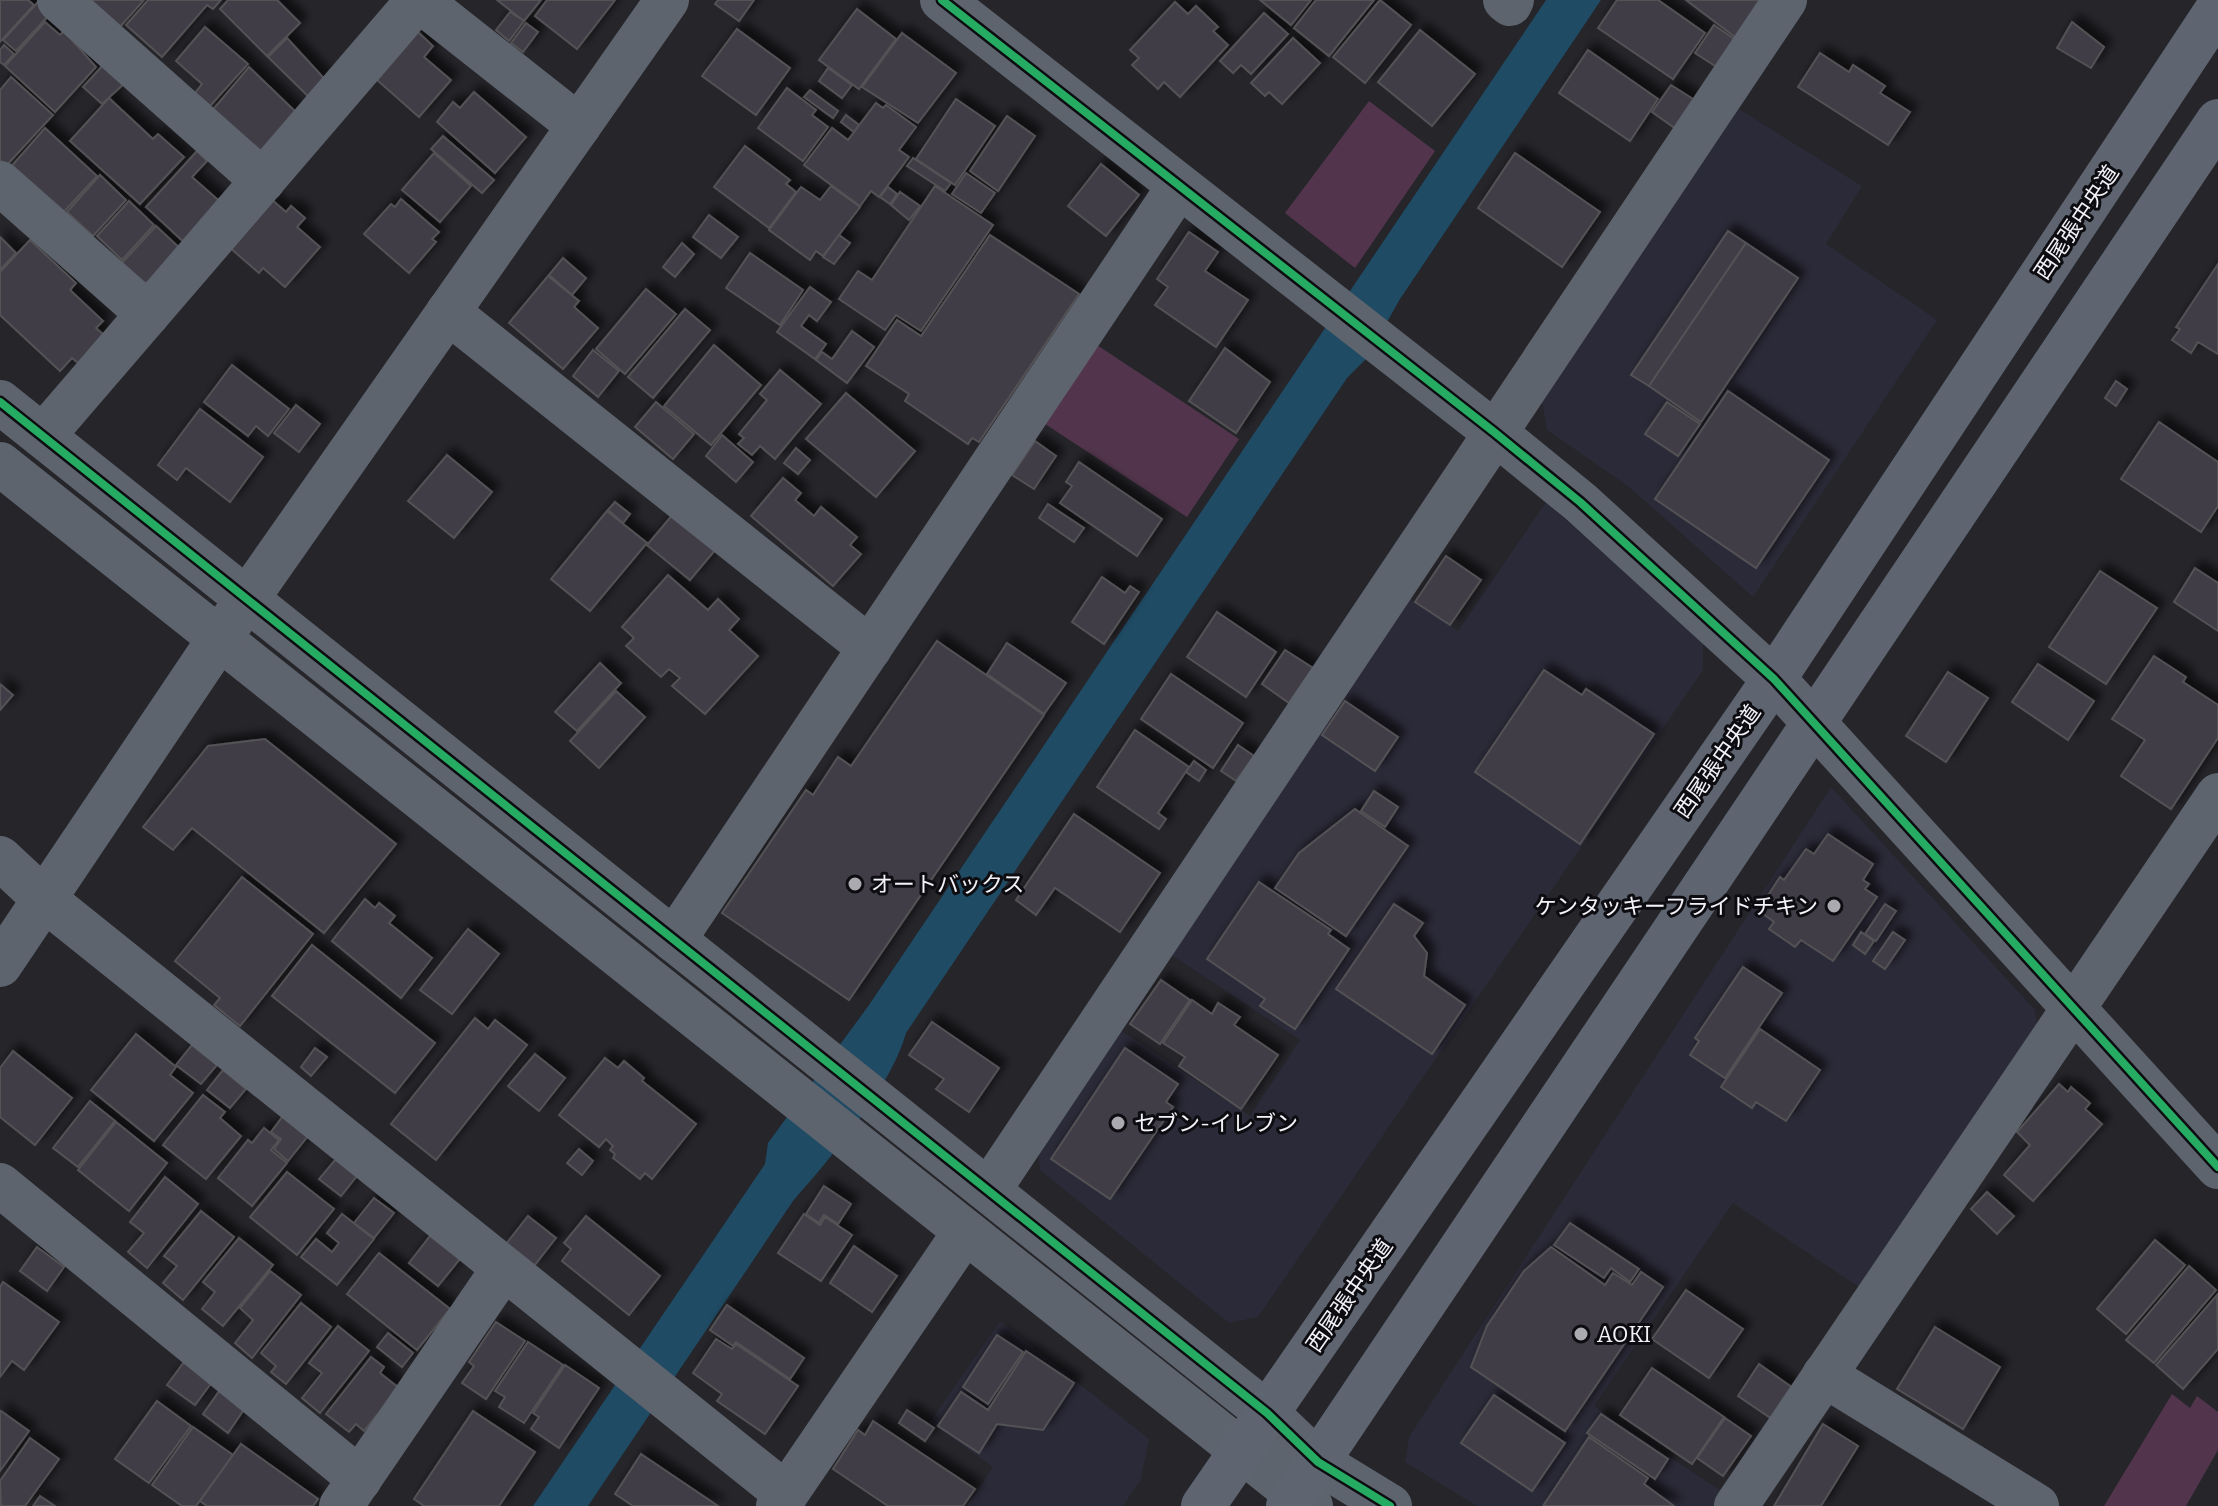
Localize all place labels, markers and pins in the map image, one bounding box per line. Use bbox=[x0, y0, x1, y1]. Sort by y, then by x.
place label: オートバックス bbox=[871, 871, 1024, 898]
marker: オートバックス bbox=[846, 875, 864, 893]
place label: ケンタッキーフライドチキン bbox=[1535, 893, 1818, 920]
marker: ケンタッキーフライドチキン bbox=[1825, 897, 1843, 915]
place label: セブン-イレブン bbox=[1134, 1110, 1298, 1137]
marker: セブン-イレブン bbox=[1109, 1114, 1127, 1132]
place label: AOKI bbox=[1597, 1321, 1651, 1348]
marker: AOKI bbox=[1572, 1325, 1590, 1343]

